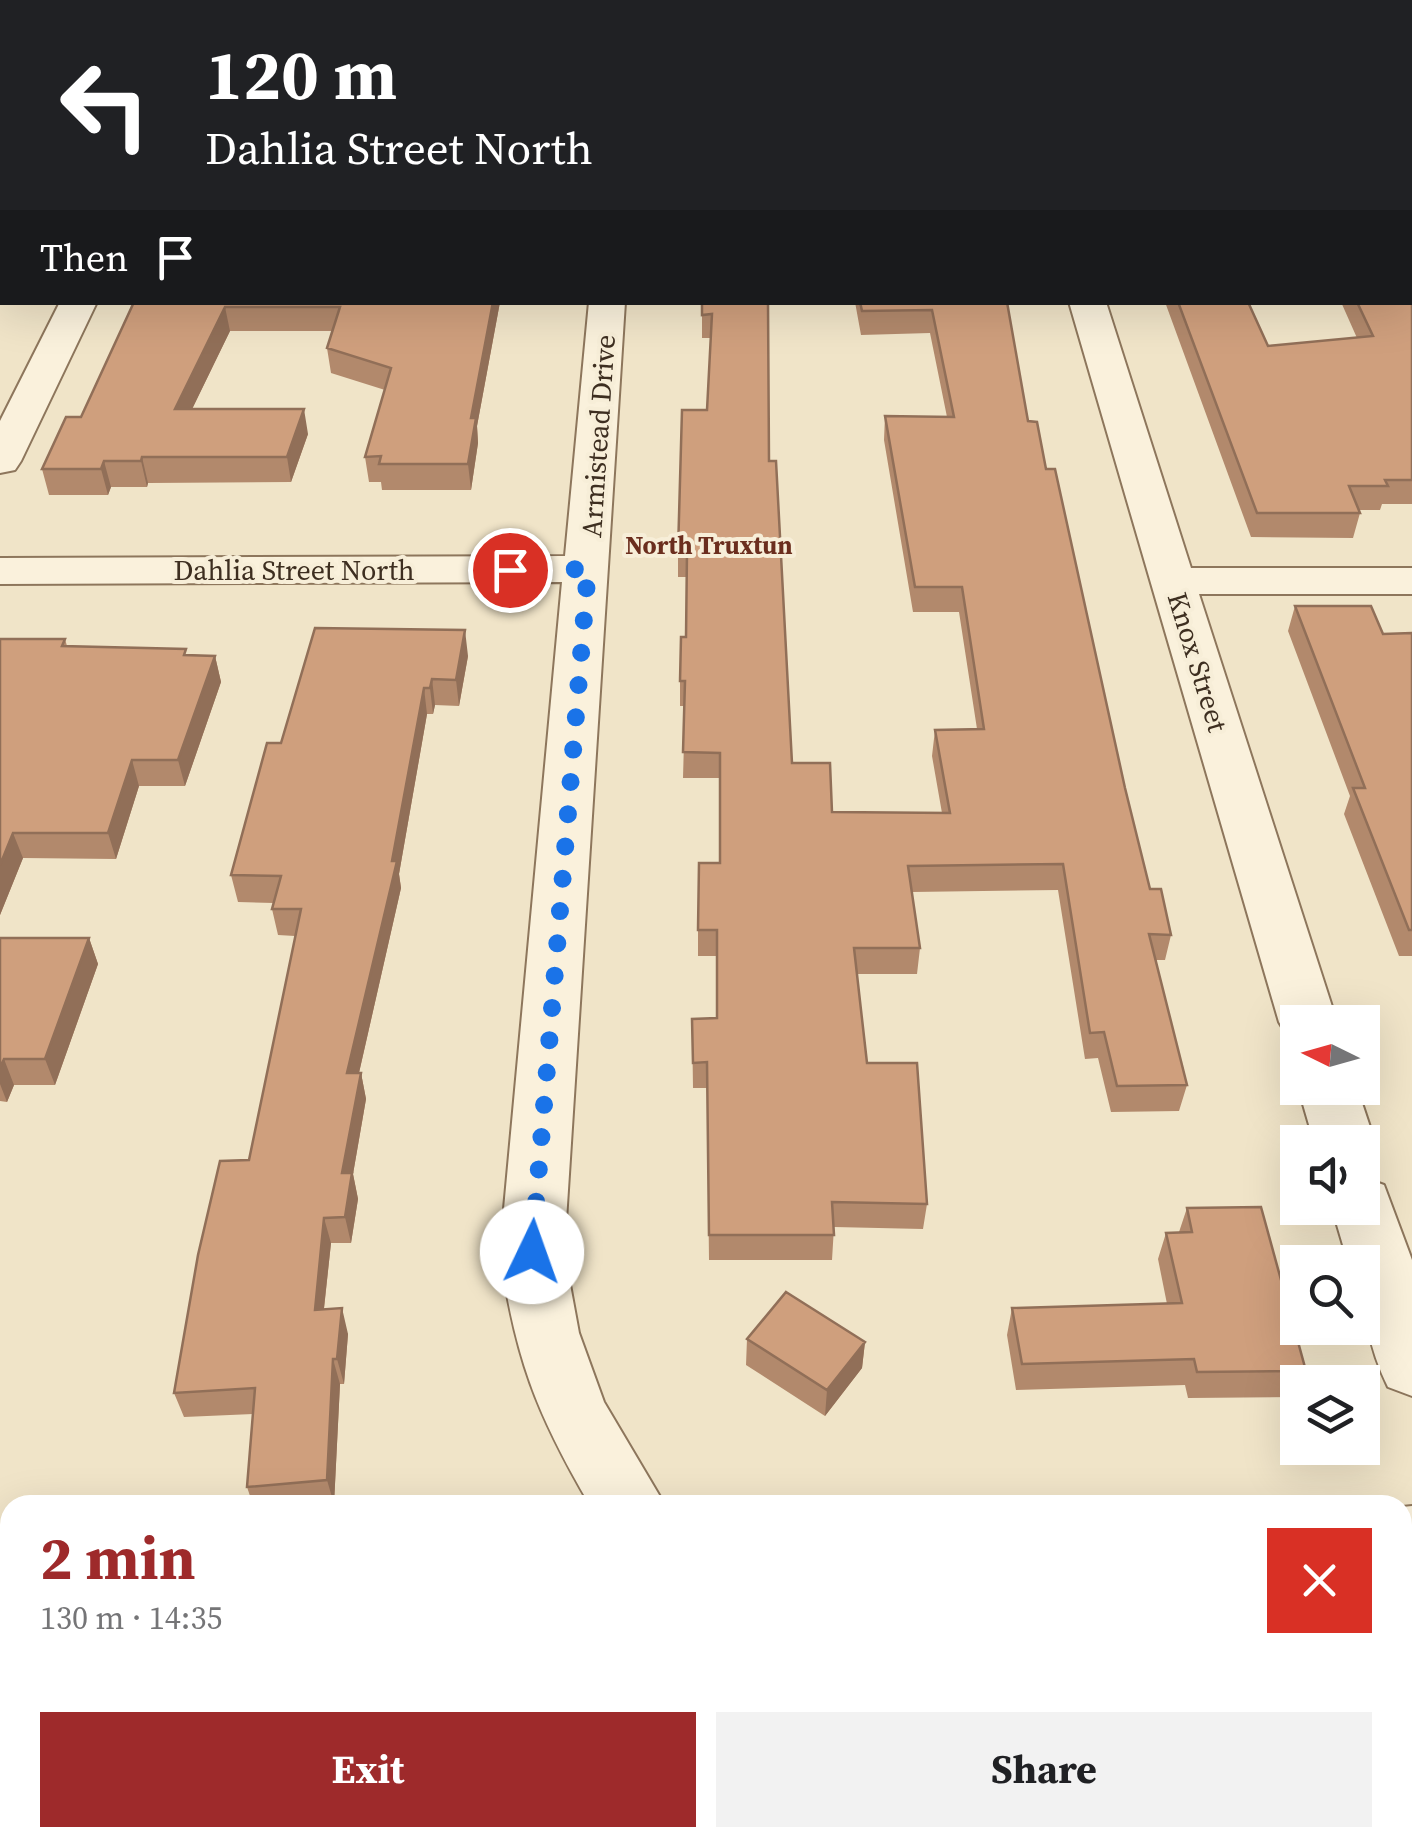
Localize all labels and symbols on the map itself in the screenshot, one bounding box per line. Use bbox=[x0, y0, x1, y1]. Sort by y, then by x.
street label: Armistead Drive bbox=[572, 333, 624, 539]
pin bbox=[468, 528, 553, 613]
district label: North Truxtun bbox=[625, 528, 793, 562]
street label: Dahlia Street North bbox=[173, 551, 415, 589]
street label: Knox Street bbox=[1159, 588, 1237, 737]
north arrow bbox=[1280, 1005, 1380, 1105]
position arrow bbox=[480, 1200, 584, 1304]

